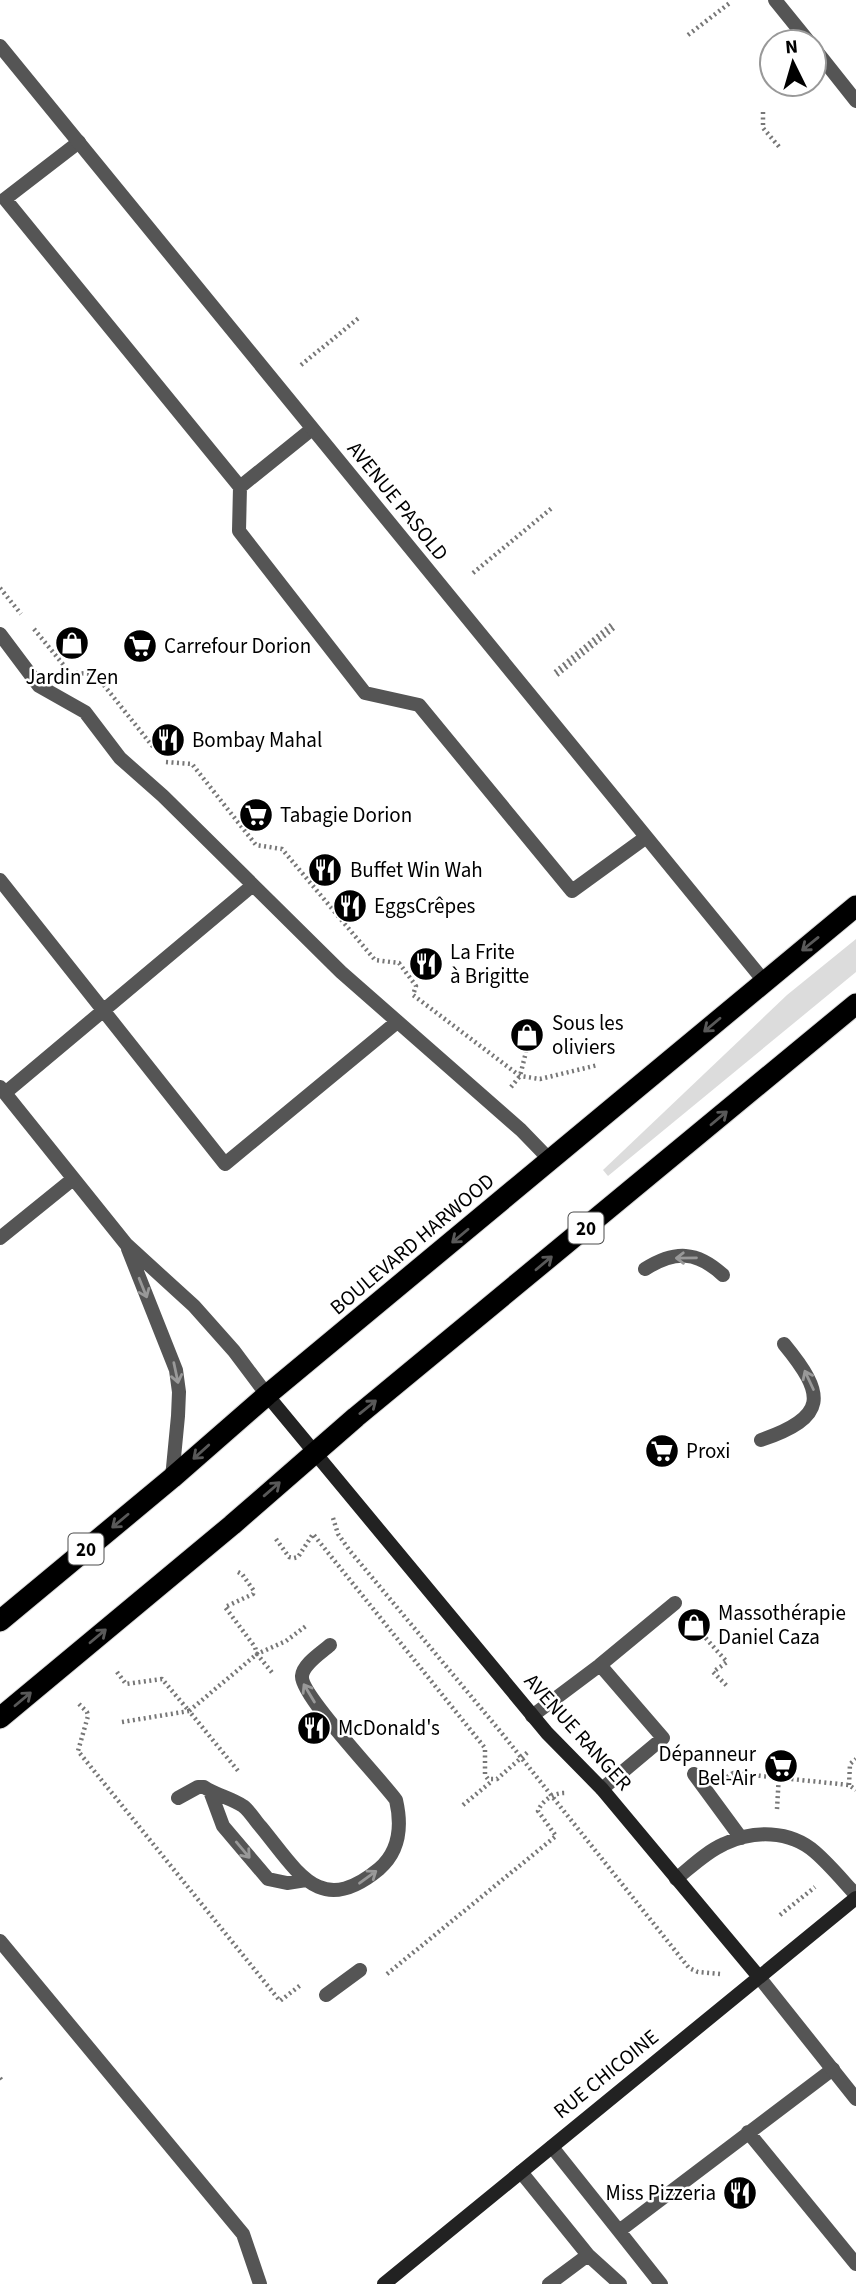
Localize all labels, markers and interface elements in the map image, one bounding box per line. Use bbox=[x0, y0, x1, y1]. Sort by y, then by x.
north arrow bbox=[758, 28, 828, 98]
text: N bbox=[784, 34, 799, 62]
street label: AVENUE PASOLD bbox=[340, 435, 456, 567]
shop icon: Jardin Zen bbox=[53, 624, 91, 662]
supermarket icon: Carrefour Dorion bbox=[121, 627, 159, 665]
place label: Carrefour Dorion bbox=[164, 631, 311, 661]
place label: Jardin Zen bbox=[25, 662, 119, 692]
restaurant icon: Bombay Mahal bbox=[149, 721, 187, 759]
place label: Bombay Mahal bbox=[192, 725, 322, 755]
supermarket icon: Tabagie Dorion bbox=[237, 796, 275, 834]
place label: Tabagie Dorion bbox=[280, 800, 412, 830]
restaurant icon: Buffet Win Wah bbox=[306, 851, 344, 889]
place label: Buffet Win Wah bbox=[350, 855, 483, 885]
restaurant icon: EggsCrêpes bbox=[331, 887, 369, 925]
place label: EggsCrêpes bbox=[374, 891, 476, 921]
one-way arrow bbox=[801, 936, 819, 952]
place label: La Frite à Brigitte bbox=[450, 937, 529, 991]
restaurant icon: La Frite à Brigitte bbox=[407, 945, 445, 983]
place label: Sous les oliviers bbox=[552, 1008, 624, 1062]
shop icon: Sous les oliviers bbox=[508, 1016, 546, 1054]
one-way arrow bbox=[703, 1017, 721, 1033]
one-way arrow bbox=[709, 1110, 727, 1125]
street label: BOULEVARD HARWOOD bbox=[323, 1166, 501, 1322]
road number: 20 bbox=[568, 1212, 604, 1244]
one-way arrow bbox=[452, 1228, 470, 1244]
one-way arrow bbox=[675, 1251, 698, 1264]
one-way arrow bbox=[534, 1255, 552, 1271]
one-way arrow bbox=[138, 1276, 151, 1298]
one-way arrow bbox=[169, 1361, 183, 1384]
one-way arrow bbox=[802, 1370, 815, 1391]
one-way arrow bbox=[359, 1400, 377, 1415]
supermarket icon: Proxi bbox=[643, 1432, 681, 1470]
place label: Proxi bbox=[686, 1436, 731, 1466]
one-way arrow bbox=[192, 1444, 210, 1460]
one-way arrow bbox=[263, 1481, 281, 1497]
one-way arrow bbox=[111, 1513, 129, 1529]
road number: 20 bbox=[68, 1534, 104, 1564]
place label: Massothérapie Daniel Caza bbox=[718, 1598, 846, 1652]
shop icon: Massothérapie Daniel Caza bbox=[675, 1606, 713, 1644]
one-way arrow bbox=[89, 1628, 107, 1644]
street label: AVENUE RANGER bbox=[517, 1667, 639, 1797]
one-way arrow bbox=[302, 1683, 316, 1703]
one-way arrow bbox=[14, 1691, 32, 1707]
restaurant icon: McDonald's bbox=[295, 1709, 333, 1747]
place label: McDonald's bbox=[338, 1713, 440, 1743]
place label: Dépanneur Bel-Air bbox=[659, 1739, 757, 1793]
supermarket icon: Dépanneur Bel-Air bbox=[762, 1747, 800, 1785]
one-way arrow bbox=[235, 1841, 251, 1859]
one-way arrow bbox=[358, 1870, 377, 1884]
street label: RUE CHICOINE bbox=[547, 2022, 665, 2126]
restaurant icon: Miss Pizzeria bbox=[721, 2174, 759, 2212]
place label: Miss Pizzeria bbox=[606, 2178, 716, 2208]

